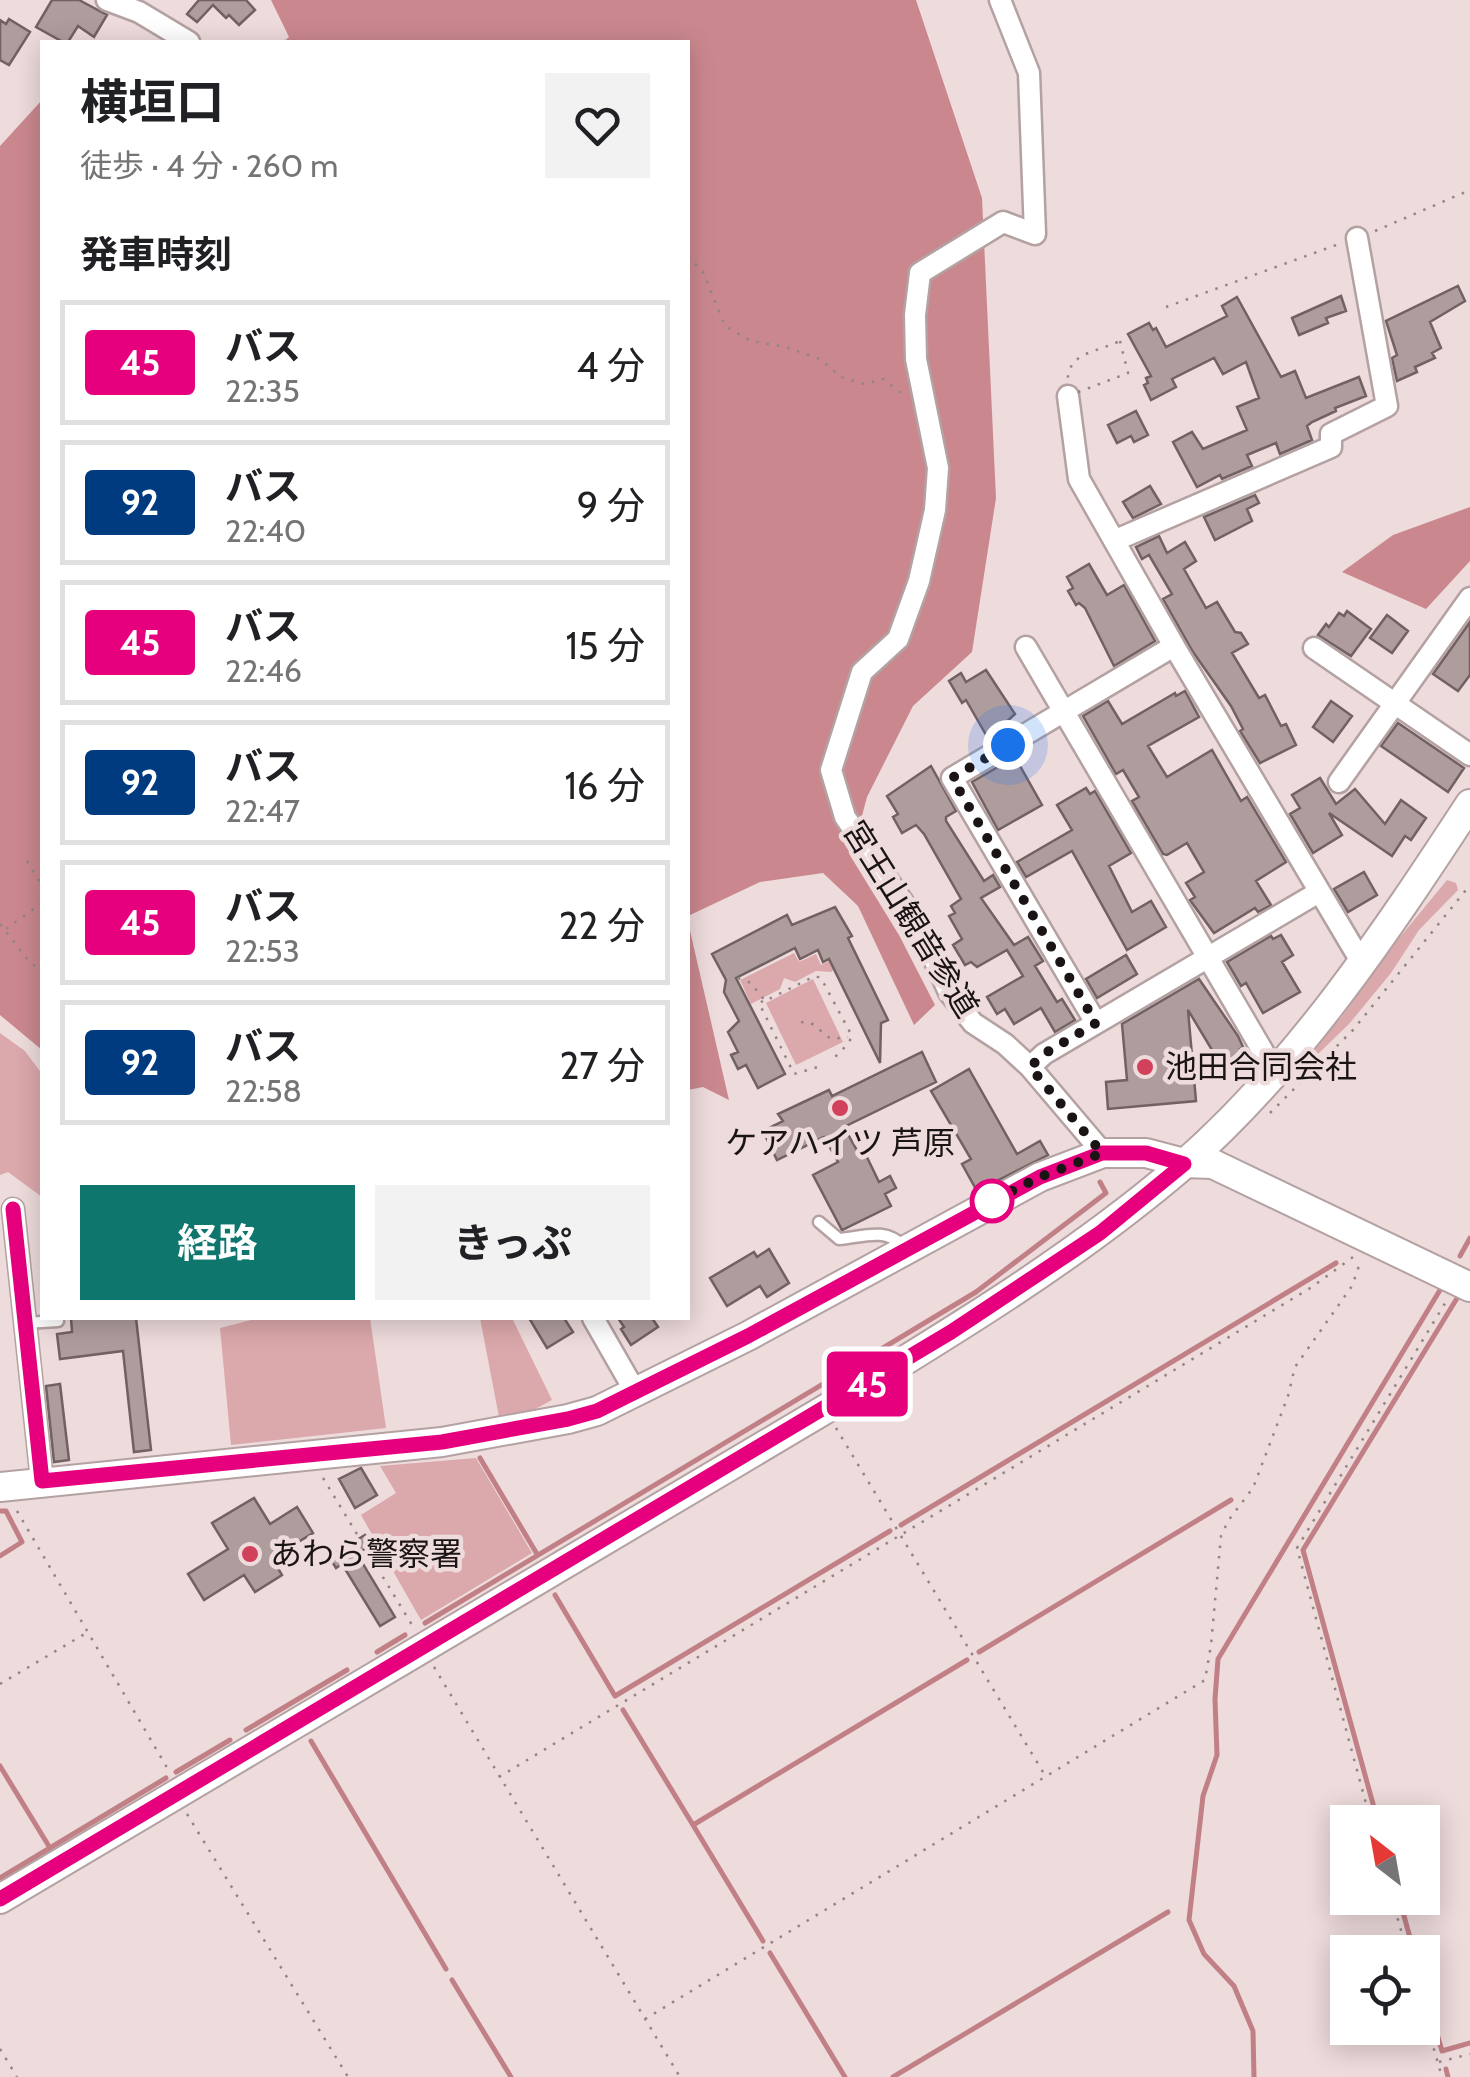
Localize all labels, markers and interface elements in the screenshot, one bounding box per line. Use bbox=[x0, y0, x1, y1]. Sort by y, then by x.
text: 横垣口 bbox=[80, 73, 224, 131]
button: heart bbox=[545, 73, 650, 178]
text: 徒歩 · 4 分 · 260 m bbox=[80, 146, 338, 185]
text: 発車時刻 bbox=[80, 231, 232, 278]
text: バス bbox=[225, 323, 301, 370]
text: 45 bbox=[120, 341, 160, 384]
text: 4 分 bbox=[576, 342, 645, 389]
text: 22:35 bbox=[225, 371, 300, 410]
text: バス bbox=[225, 463, 301, 510]
text: 92 bbox=[121, 481, 159, 524]
text: 9 分 bbox=[577, 482, 645, 529]
text: 22:40 bbox=[225, 511, 306, 550]
text: バス bbox=[225, 603, 301, 650]
text: 45 bbox=[120, 621, 160, 664]
text: 15 分 bbox=[566, 622, 645, 669]
text: 22:46 bbox=[225, 651, 302, 690]
your location bbox=[983, 720, 1033, 770]
text: バス bbox=[225, 743, 301, 790]
text: 92 bbox=[121, 761, 159, 804]
text: 16 分 bbox=[564, 762, 645, 809]
text: 22:47 bbox=[225, 791, 300, 830]
street label: 宮王山観音参道 bbox=[836, 813, 987, 1024]
text: バス bbox=[225, 883, 301, 930]
text: 45 bbox=[120, 901, 160, 944]
text: 22 分 bbox=[559, 902, 645, 949]
text: 22:53 bbox=[225, 931, 300, 970]
text: バス bbox=[225, 1023, 301, 1070]
text: 92 bbox=[121, 1041, 159, 1084]
text: 27 分 bbox=[559, 1042, 645, 1089]
place label: 池田合同会社 bbox=[1165, 1047, 1357, 1086]
marker: 池田合同会社 bbox=[1134, 1056, 1156, 1078]
text: 22:58 bbox=[225, 1071, 302, 1110]
marker: ケアハイツ 芦原 bbox=[829, 1097, 851, 1119]
place label: ケアハイツ 芦原 bbox=[725, 1123, 955, 1162]
unlabelled marker bbox=[971, 1180, 1013, 1222]
button: 経路 bbox=[80, 1185, 355, 1300]
button: きっぷ bbox=[375, 1185, 650, 1300]
line badge: 45 bbox=[822, 1352, 912, 1416]
text: 45 bbox=[847, 1363, 887, 1406]
place label: あわら警察署 bbox=[270, 1534, 462, 1573]
marker: あわら警察署 bbox=[239, 1543, 261, 1565]
north arrow bbox=[1330, 1805, 1440, 1915]
map controls bbox=[1330, 1805, 1440, 2045]
button: locate bbox=[1330, 1935, 1440, 2045]

